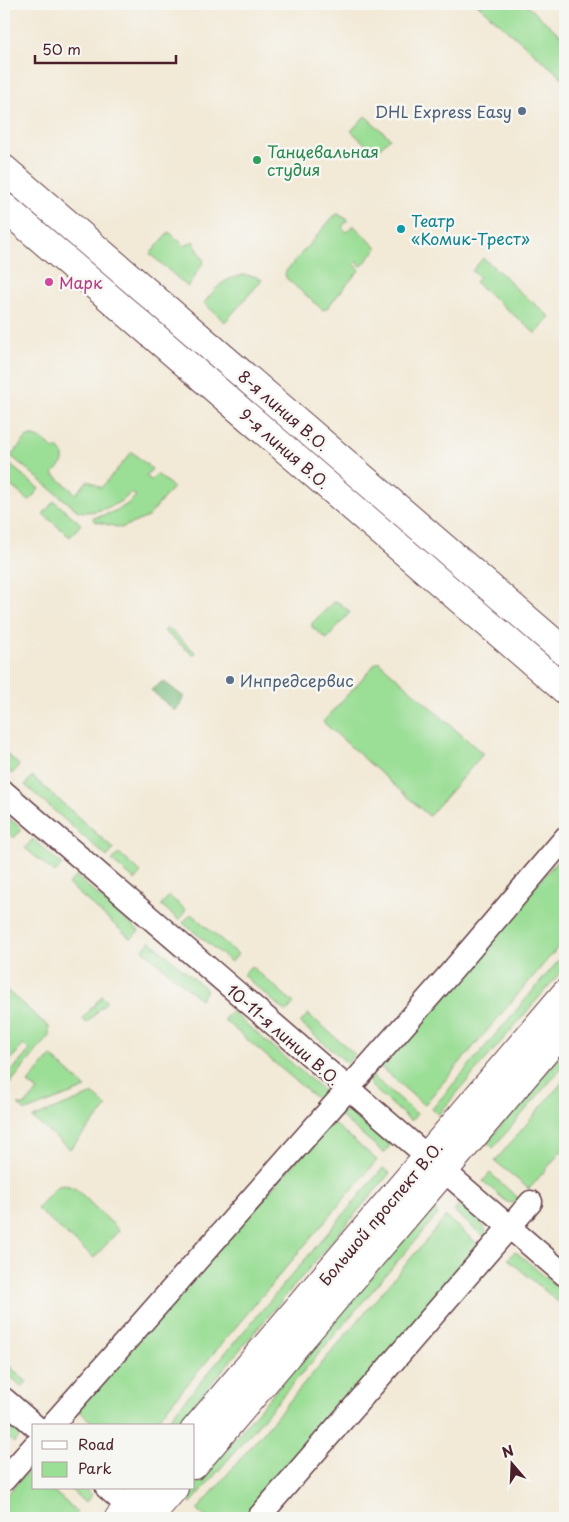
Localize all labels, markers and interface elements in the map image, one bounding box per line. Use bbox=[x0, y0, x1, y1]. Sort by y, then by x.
scale bar bbox=[35, 32, 176, 64]
text: 50 m bbox=[42, 37, 81, 60]
place label: DHL Express Easy bbox=[375, 99, 512, 123]
marker: DHL Express Easy bbox=[516, 105, 528, 117]
place label: Танцевальная студия bbox=[267, 139, 379, 181]
marker: Танцевальная студия bbox=[251, 154, 263, 166]
place label: Театр «Комик-Трест» bbox=[411, 208, 530, 250]
marker: Театр «Комик-Трест» bbox=[395, 223, 407, 235]
place label: Марк bbox=[59, 270, 103, 294]
marker: Марк bbox=[43, 276, 55, 288]
street label: 8-я линия В.О. bbox=[233, 364, 335, 456]
street label: 9-я линия В.О. bbox=[235, 402, 335, 494]
place label: Инпредсервис bbox=[240, 668, 354, 692]
marker: Инпредсервис bbox=[224, 674, 236, 686]
street label: 10-11-я линии В.О. bbox=[222, 978, 346, 1090]
street label: Большой проспект В.О. bbox=[312, 1136, 448, 1290]
legend bbox=[32, 1424, 195, 1490]
text: Road bbox=[78, 1432, 114, 1455]
north arrow bbox=[486, 1440, 536, 1490]
text: N bbox=[499, 1440, 516, 1463]
text: Park bbox=[78, 1456, 112, 1479]

